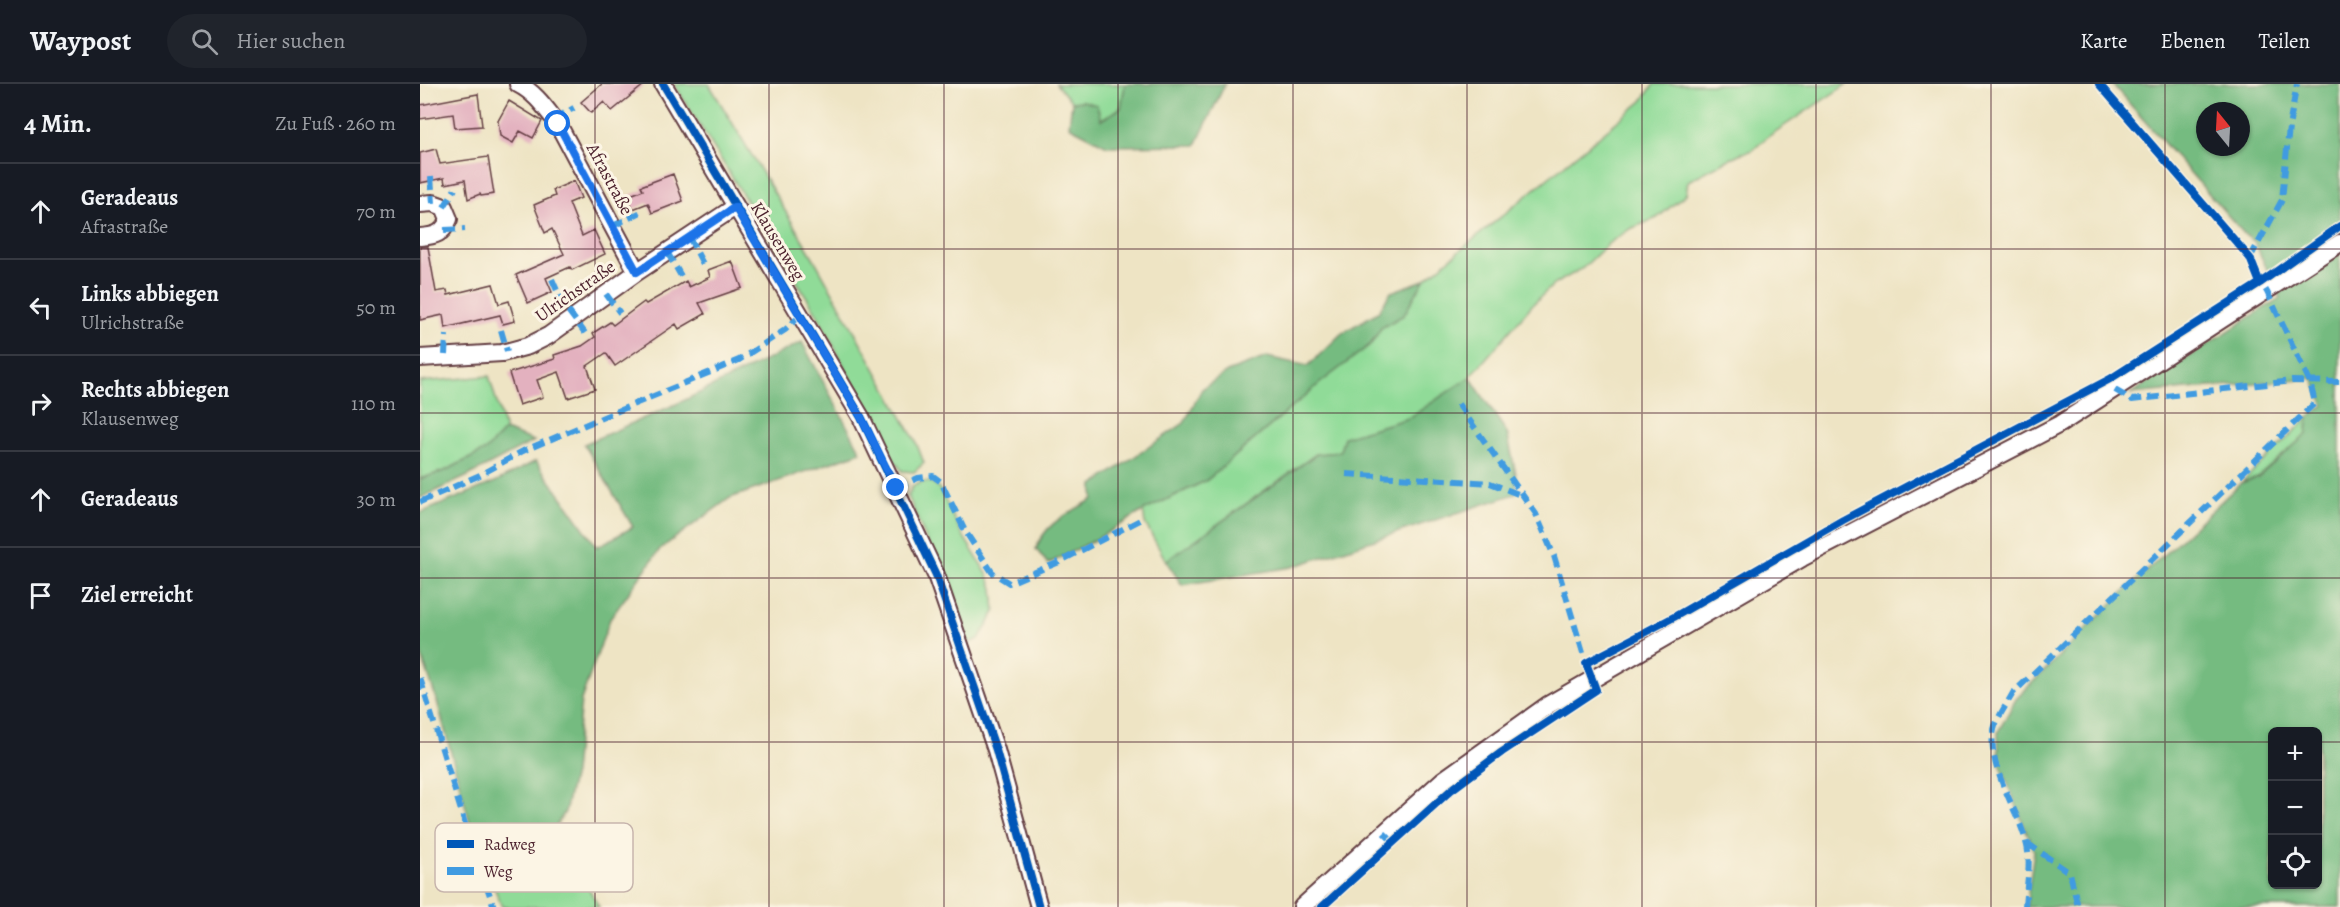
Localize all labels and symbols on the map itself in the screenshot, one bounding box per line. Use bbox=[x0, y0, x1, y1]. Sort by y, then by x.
north arrow bbox=[2196, 102, 2250, 156]
route start bbox=[544, 110, 570, 136]
street label: Afrastraße bbox=[580, 138, 639, 219]
street label: Klausenweg bbox=[745, 197, 811, 285]
street label: Ulrichstraße bbox=[530, 255, 620, 327]
route end bbox=[882, 474, 908, 500]
legend bbox=[435, 823, 633, 892]
text: Radweg bbox=[484, 834, 536, 856]
text: Weg bbox=[483, 861, 513, 883]

